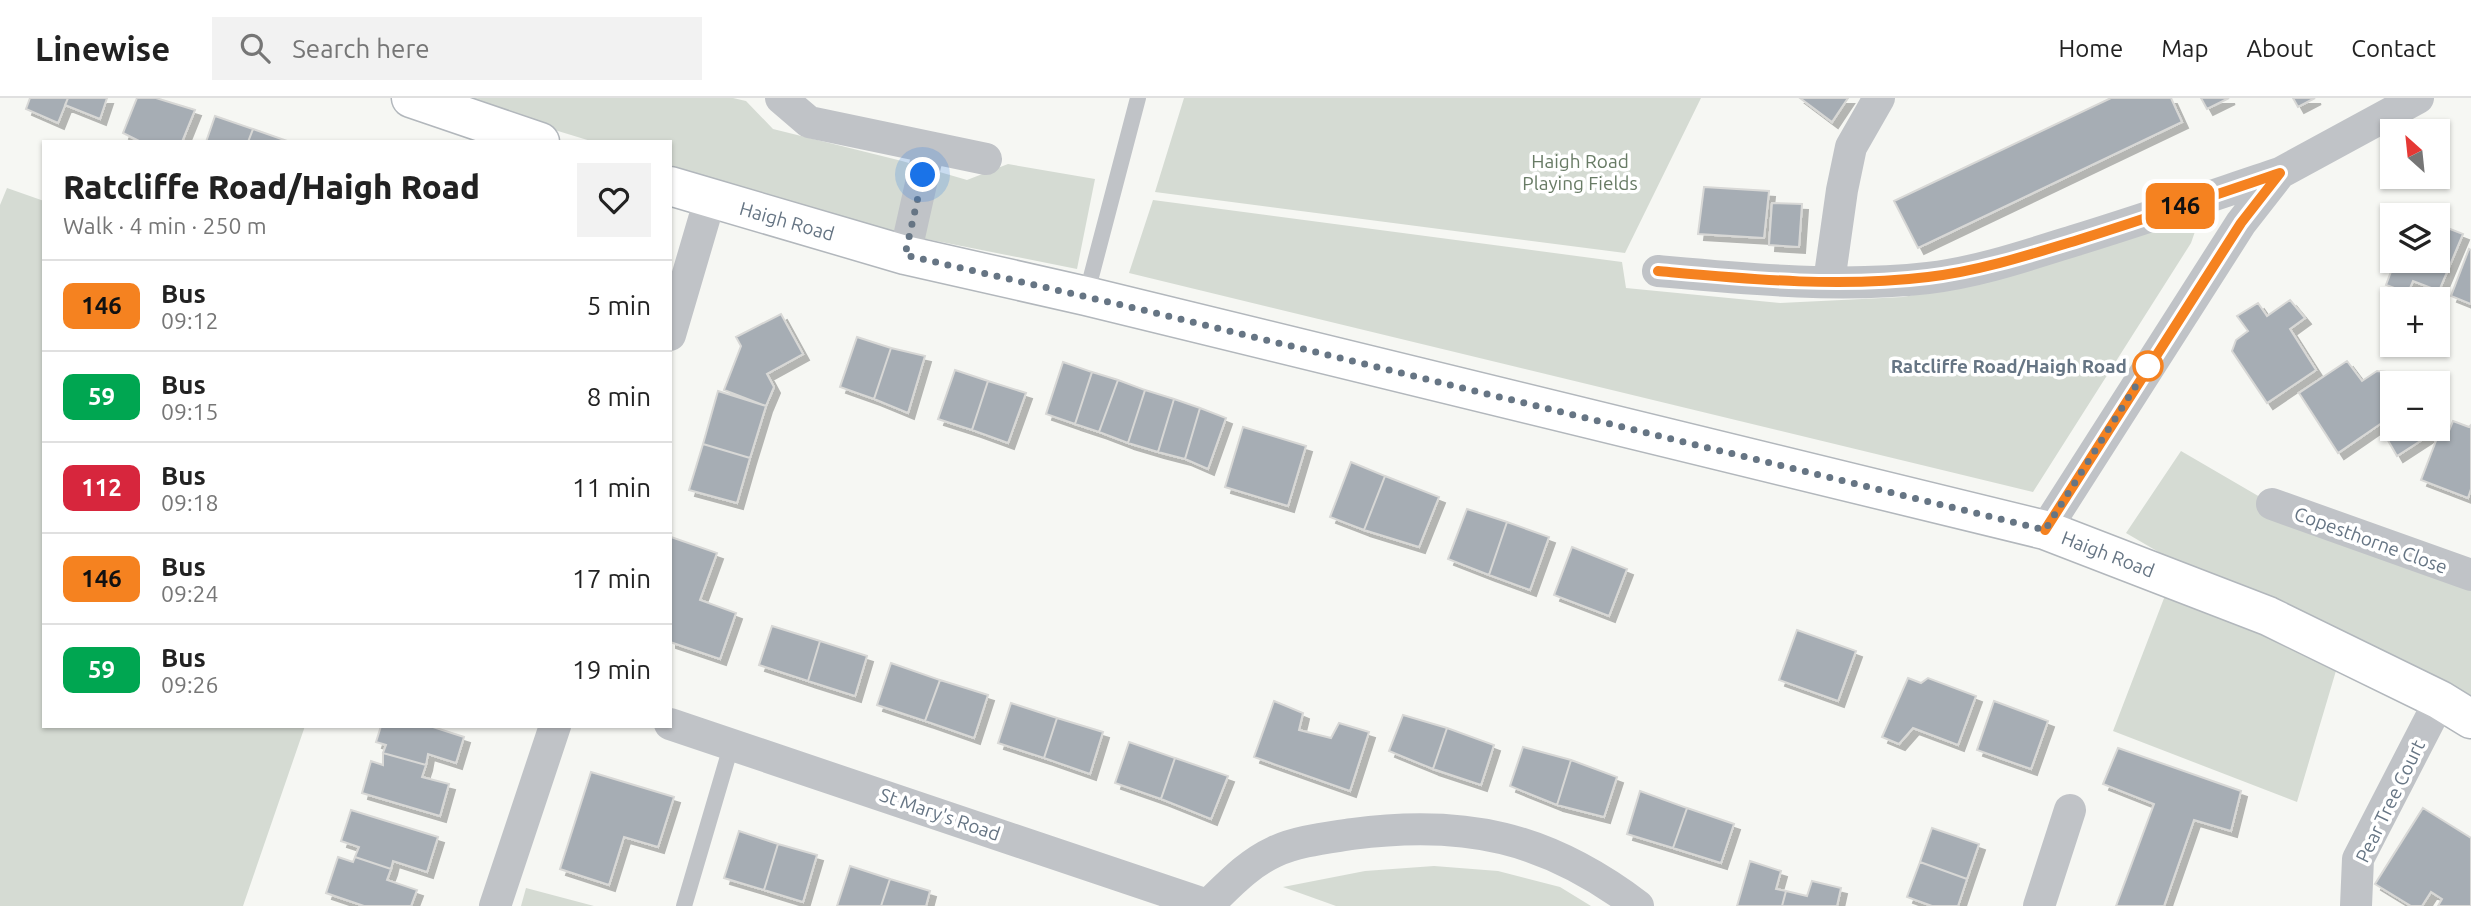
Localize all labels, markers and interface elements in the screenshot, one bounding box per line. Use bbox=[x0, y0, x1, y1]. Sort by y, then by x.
search box bbox=[212, 17, 702, 80]
icon: search bbox=[236, 29, 274, 67]
text: Linewise bbox=[35, 30, 170, 67]
text: Search here bbox=[292, 34, 430, 63]
text: Home bbox=[2058, 35, 2123, 62]
text: Map bbox=[2161, 35, 2208, 62]
text: About bbox=[2246, 35, 2313, 62]
text: Contact bbox=[2351, 35, 2436, 62]
north arrow bbox=[2380, 119, 2450, 189]
map controls bbox=[2380, 119, 2450, 441]
park label: Haigh Road Playing Fields bbox=[1522, 150, 1638, 194]
your location bbox=[905, 157, 940, 192]
button: heart bbox=[577, 163, 651, 237]
text: Ratcliffe Road/Haigh Road bbox=[63, 168, 480, 205]
line badge: 146 bbox=[2140, 183, 2220, 229]
text: 146 bbox=[2160, 192, 2200, 219]
street label: Haigh Road bbox=[737, 197, 837, 245]
button: layers bbox=[2380, 203, 2450, 273]
text: Walk · 4 min · 250 m bbox=[63, 213, 267, 238]
text: Bus bbox=[161, 279, 206, 308]
button: + bbox=[2380, 287, 2450, 357]
text: 5 min bbox=[587, 291, 651, 320]
text: 146 bbox=[81, 292, 122, 319]
text: 09:12 bbox=[161, 308, 219, 333]
marker: Ratcliffe Road/Haigh Road bbox=[2133, 351, 2163, 381]
place label: Ratcliffe Road/Haigh Road bbox=[1891, 355, 2127, 377]
text: Bus bbox=[161, 370, 206, 399]
button: − bbox=[2380, 371, 2450, 441]
text: 8 min bbox=[587, 382, 651, 411]
text: 59 bbox=[88, 383, 115, 410]
text: 09:15 bbox=[161, 399, 219, 424]
text: Bus bbox=[161, 461, 206, 490]
text: 11 min bbox=[572, 473, 651, 502]
text: 112 bbox=[81, 474, 122, 501]
text: 09:18 bbox=[161, 490, 219, 515]
street label: Copesthorne Close bbox=[2291, 502, 2451, 578]
street label: Haigh Road bbox=[2059, 526, 2157, 582]
text: Bus bbox=[161, 552, 206, 581]
text: 17 min bbox=[572, 564, 651, 593]
text: 146 bbox=[81, 565, 122, 592]
text: 09:24 bbox=[161, 581, 219, 606]
text: Bus bbox=[161, 643, 206, 672]
text: 19 min bbox=[572, 655, 651, 684]
text: 59 bbox=[88, 656, 115, 683]
text: 09:26 bbox=[161, 672, 219, 697]
street label: Pear Tree Court bbox=[2351, 736, 2429, 866]
street label: St Mary's Road bbox=[877, 783, 1003, 845]

